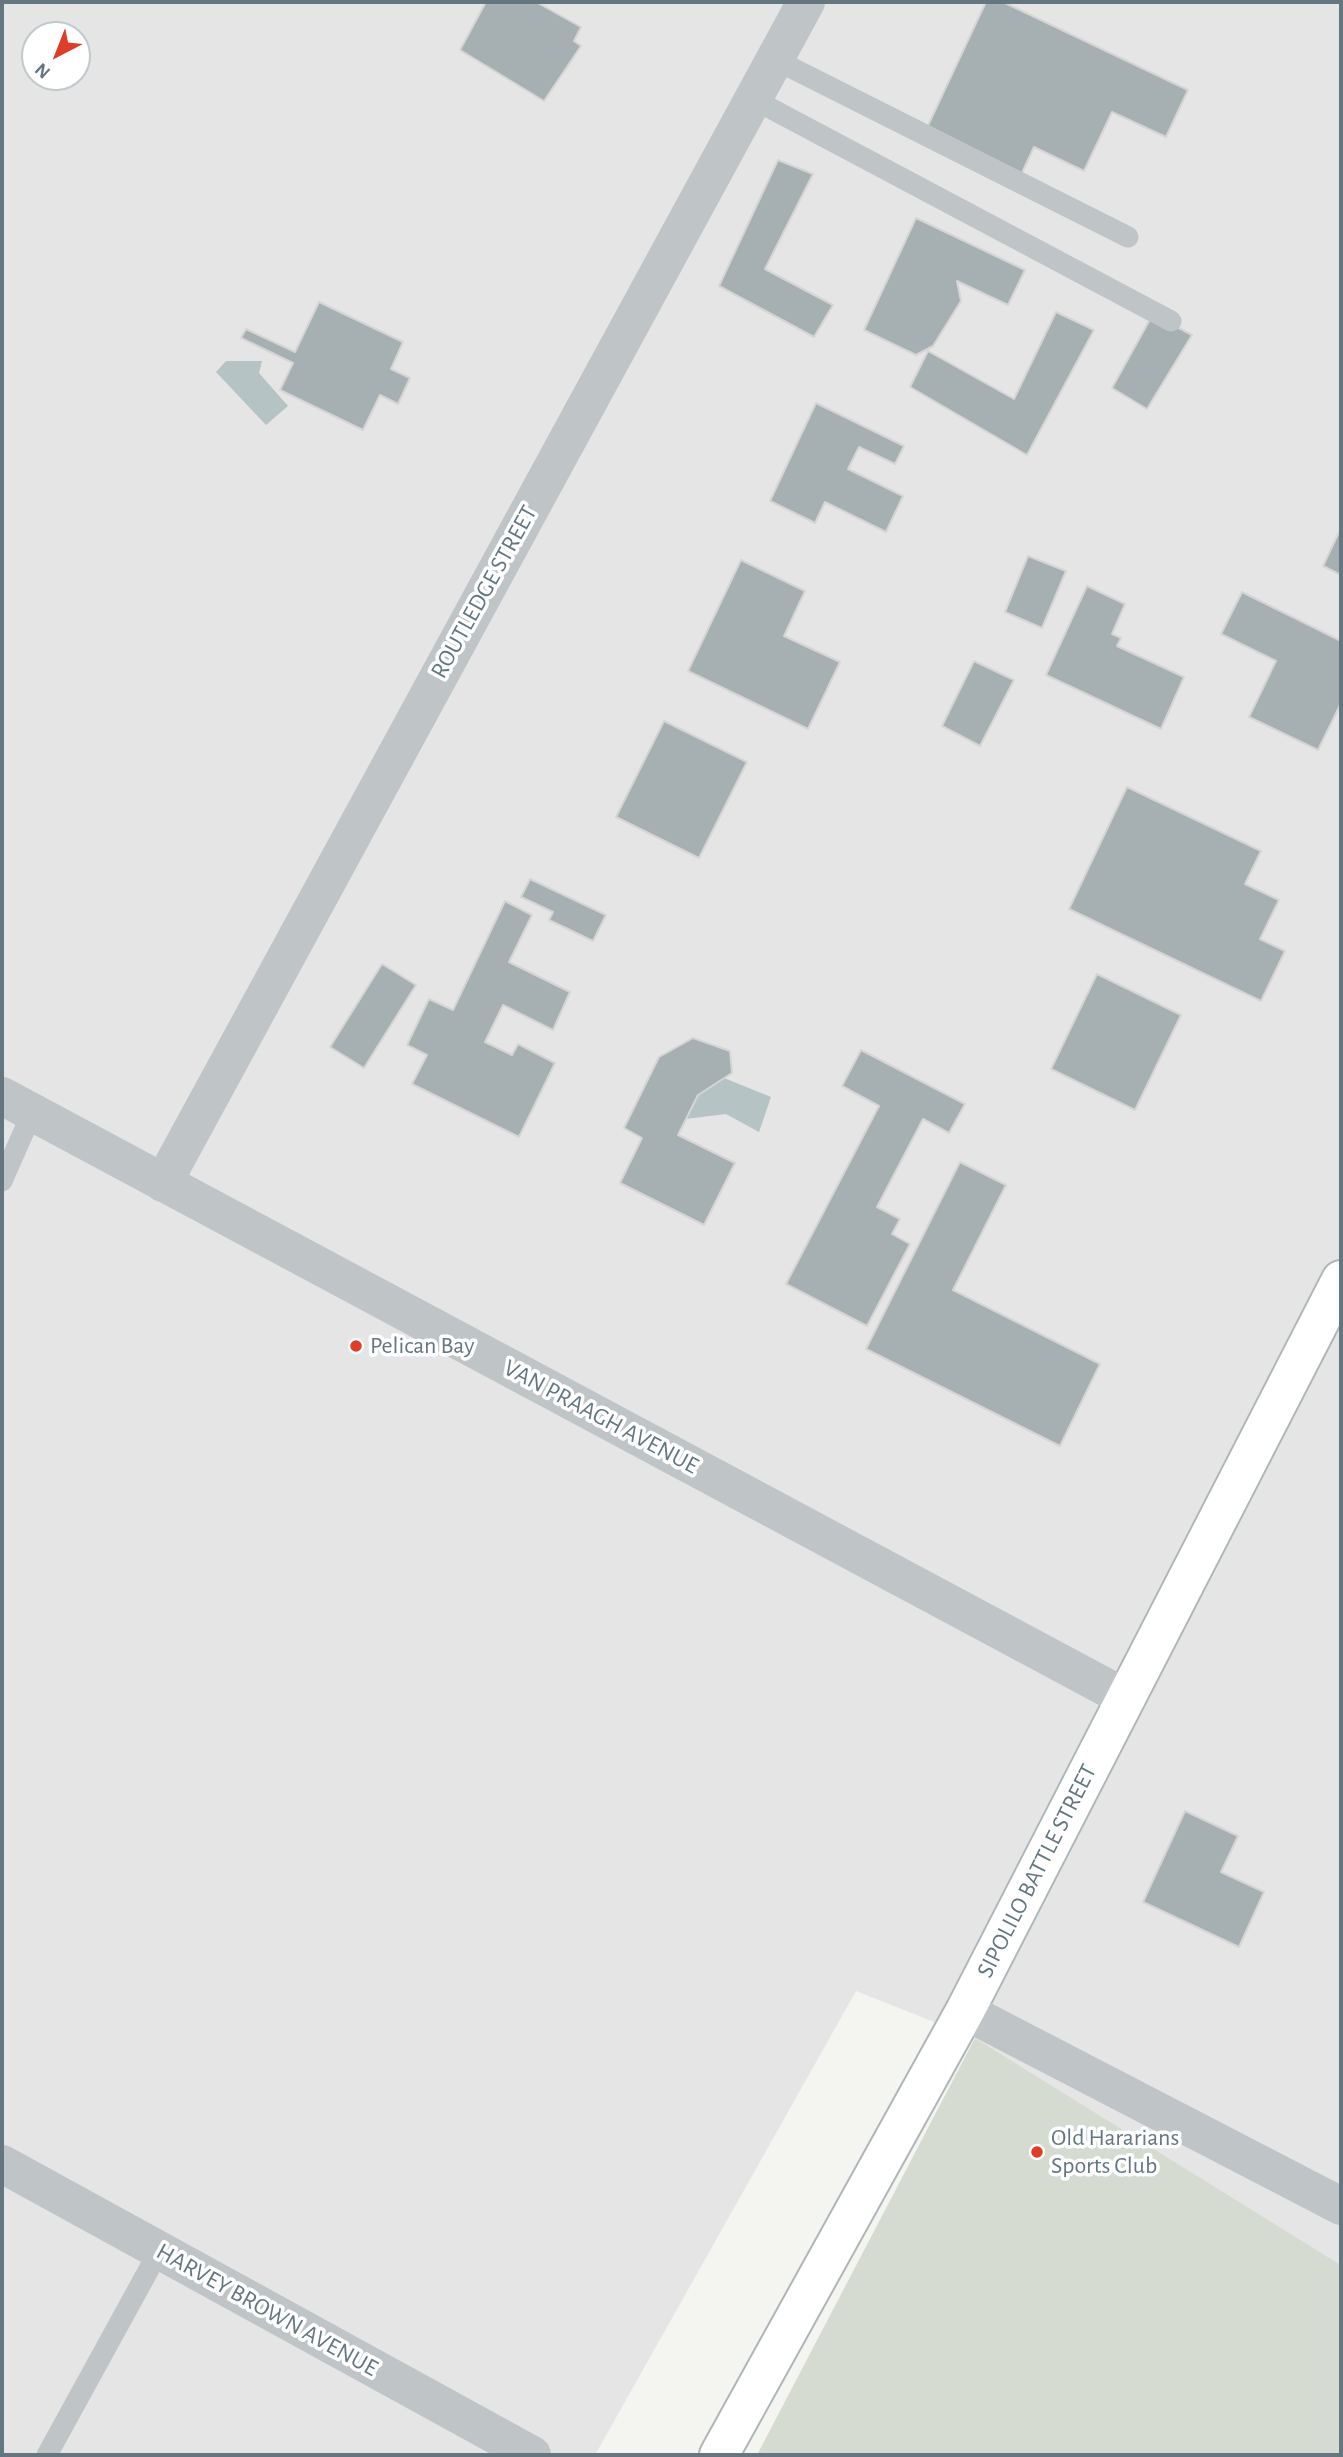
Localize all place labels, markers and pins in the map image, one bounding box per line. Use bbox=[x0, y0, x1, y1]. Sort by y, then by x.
place label: Pelican Bay bbox=[370, 1332, 474, 1360]
marker: Pelican Bay bbox=[348, 1338, 364, 1354]
place label: Old Hararians Sports Club bbox=[1051, 2124, 1179, 2180]
marker: Old Hararians Sports Club bbox=[1029, 2144, 1045, 2160]

